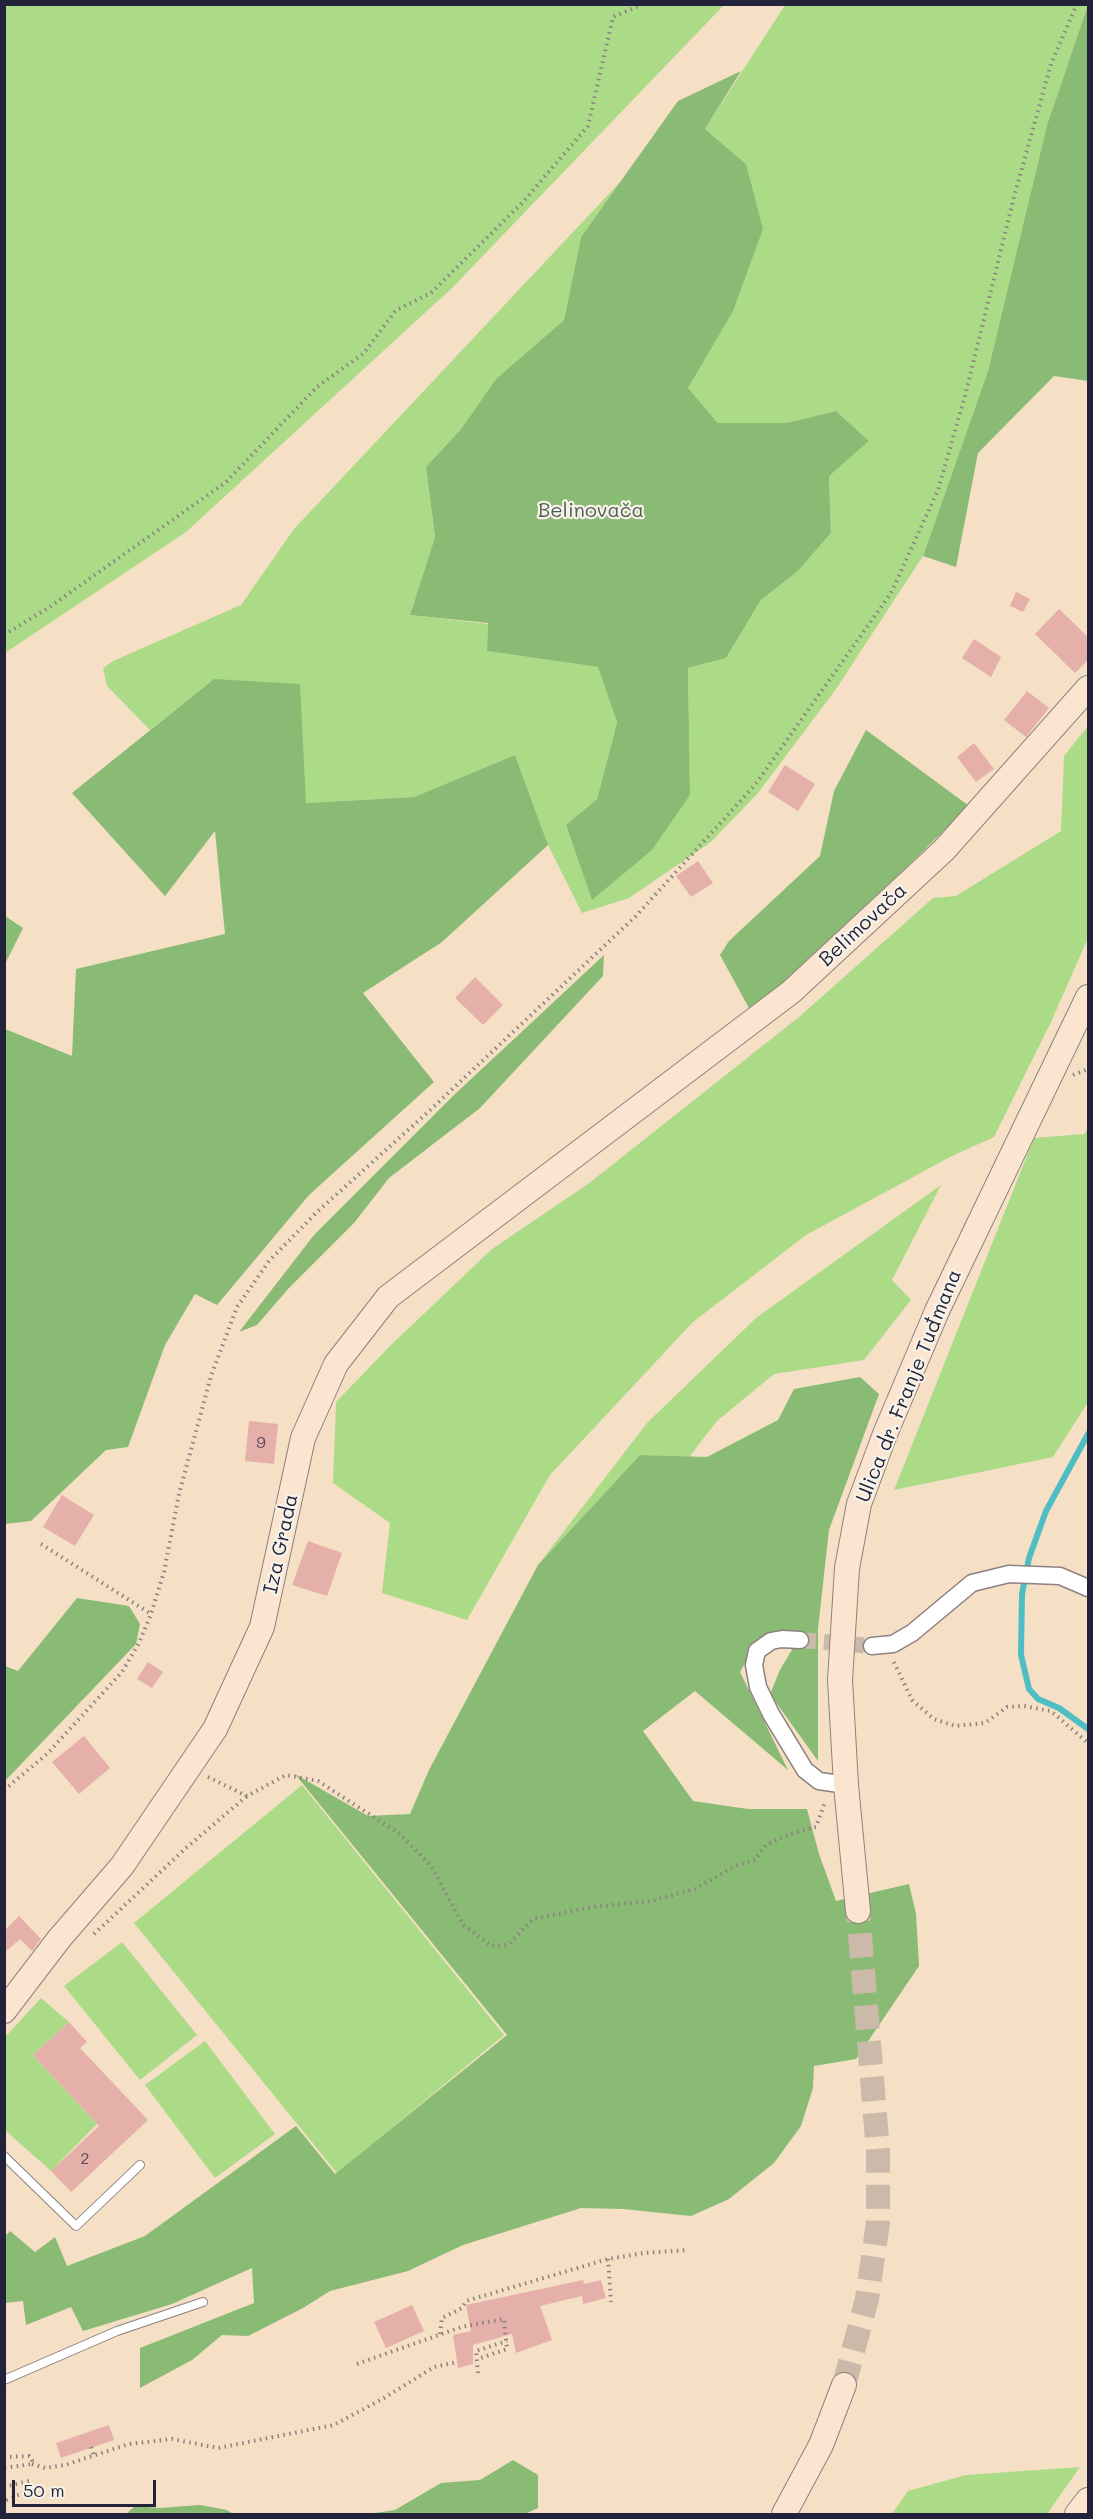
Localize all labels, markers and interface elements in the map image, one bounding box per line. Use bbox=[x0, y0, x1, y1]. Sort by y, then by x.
park label: Belinovača bbox=[538, 499, 644, 523]
street label: Belimovača bbox=[814, 878, 912, 972]
street label: Ulica dr. Franje Tuđmana bbox=[851, 1266, 967, 1506]
house number: 9 bbox=[256, 1433, 266, 1453]
street label: Iza Grada bbox=[259, 1492, 303, 1596]
house number: 2 bbox=[81, 2149, 89, 2169]
scale bar bbox=[15, 2468, 159, 2506]
text: 50 m bbox=[23, 2478, 65, 2502]

